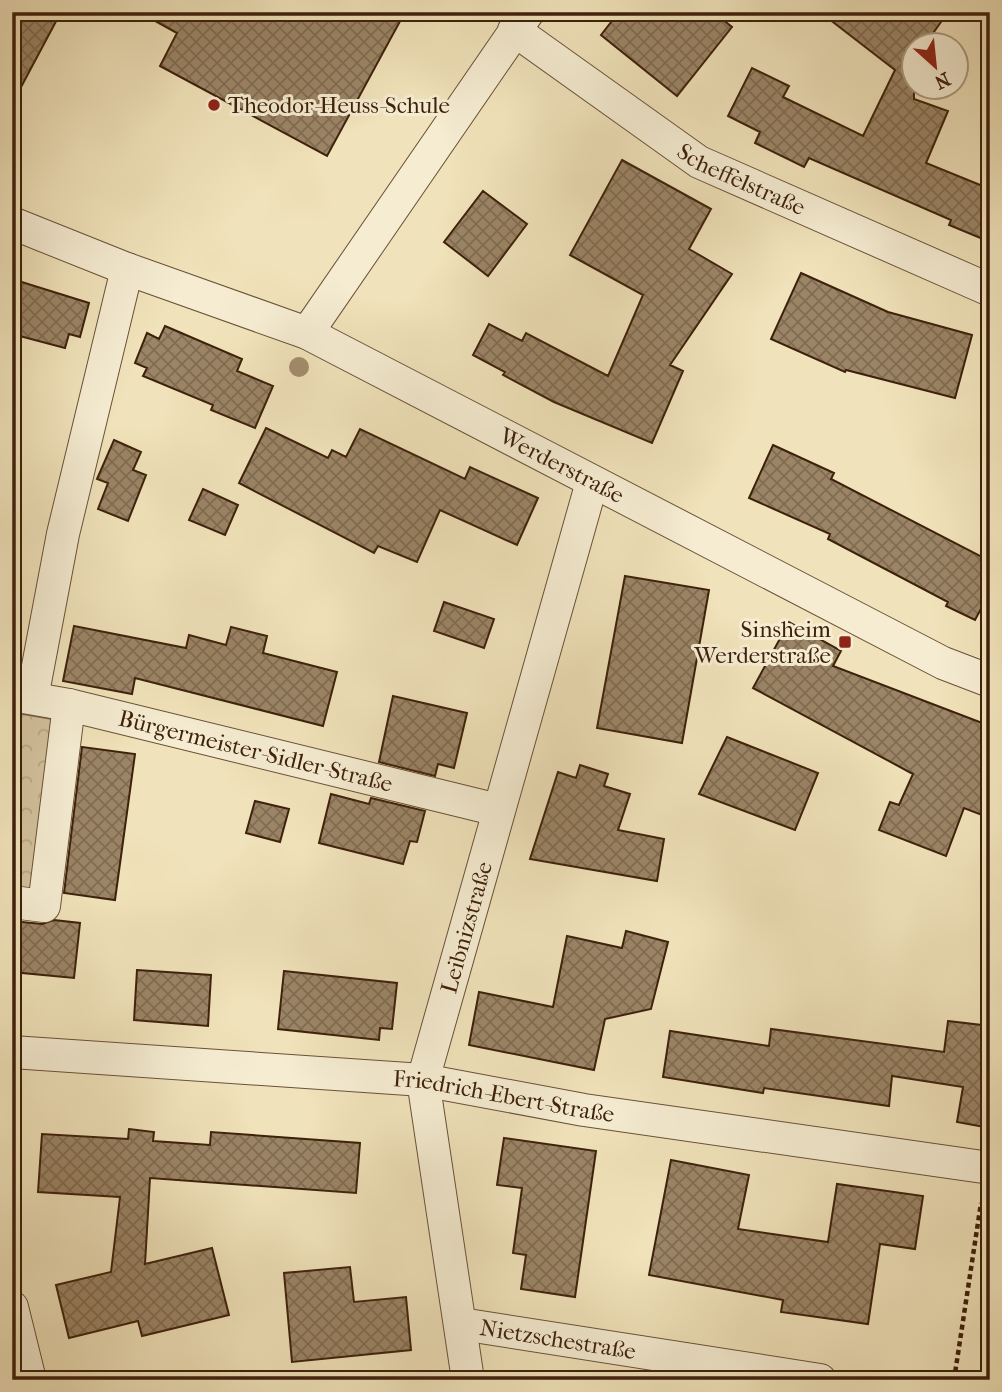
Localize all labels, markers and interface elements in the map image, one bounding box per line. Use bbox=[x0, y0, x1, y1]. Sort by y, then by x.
north arrow bbox=[900, 32, 970, 102]
text: N bbox=[930, 67, 954, 94]
place label: Theodor-Heuss-Schule bbox=[228, 92, 450, 119]
marker: Theodor-Heuss-Schule bbox=[206, 97, 222, 113]
street label: Scheffelstraße bbox=[672, 137, 810, 221]
street label: Werderstraße bbox=[494, 421, 629, 509]
place label: Sinsheim Werderstraße bbox=[693, 616, 831, 669]
marker: Sinsheim Werderstraße bbox=[837, 634, 853, 650]
street label: Bürgermeister-Sidler-Straße bbox=[116, 704, 395, 797]
street label: Leibnizstraße bbox=[435, 858, 498, 996]
street label: Friedrich-Ebert-Straße bbox=[392, 1064, 616, 1128]
street label: Nietzschestraße bbox=[478, 1314, 638, 1365]

